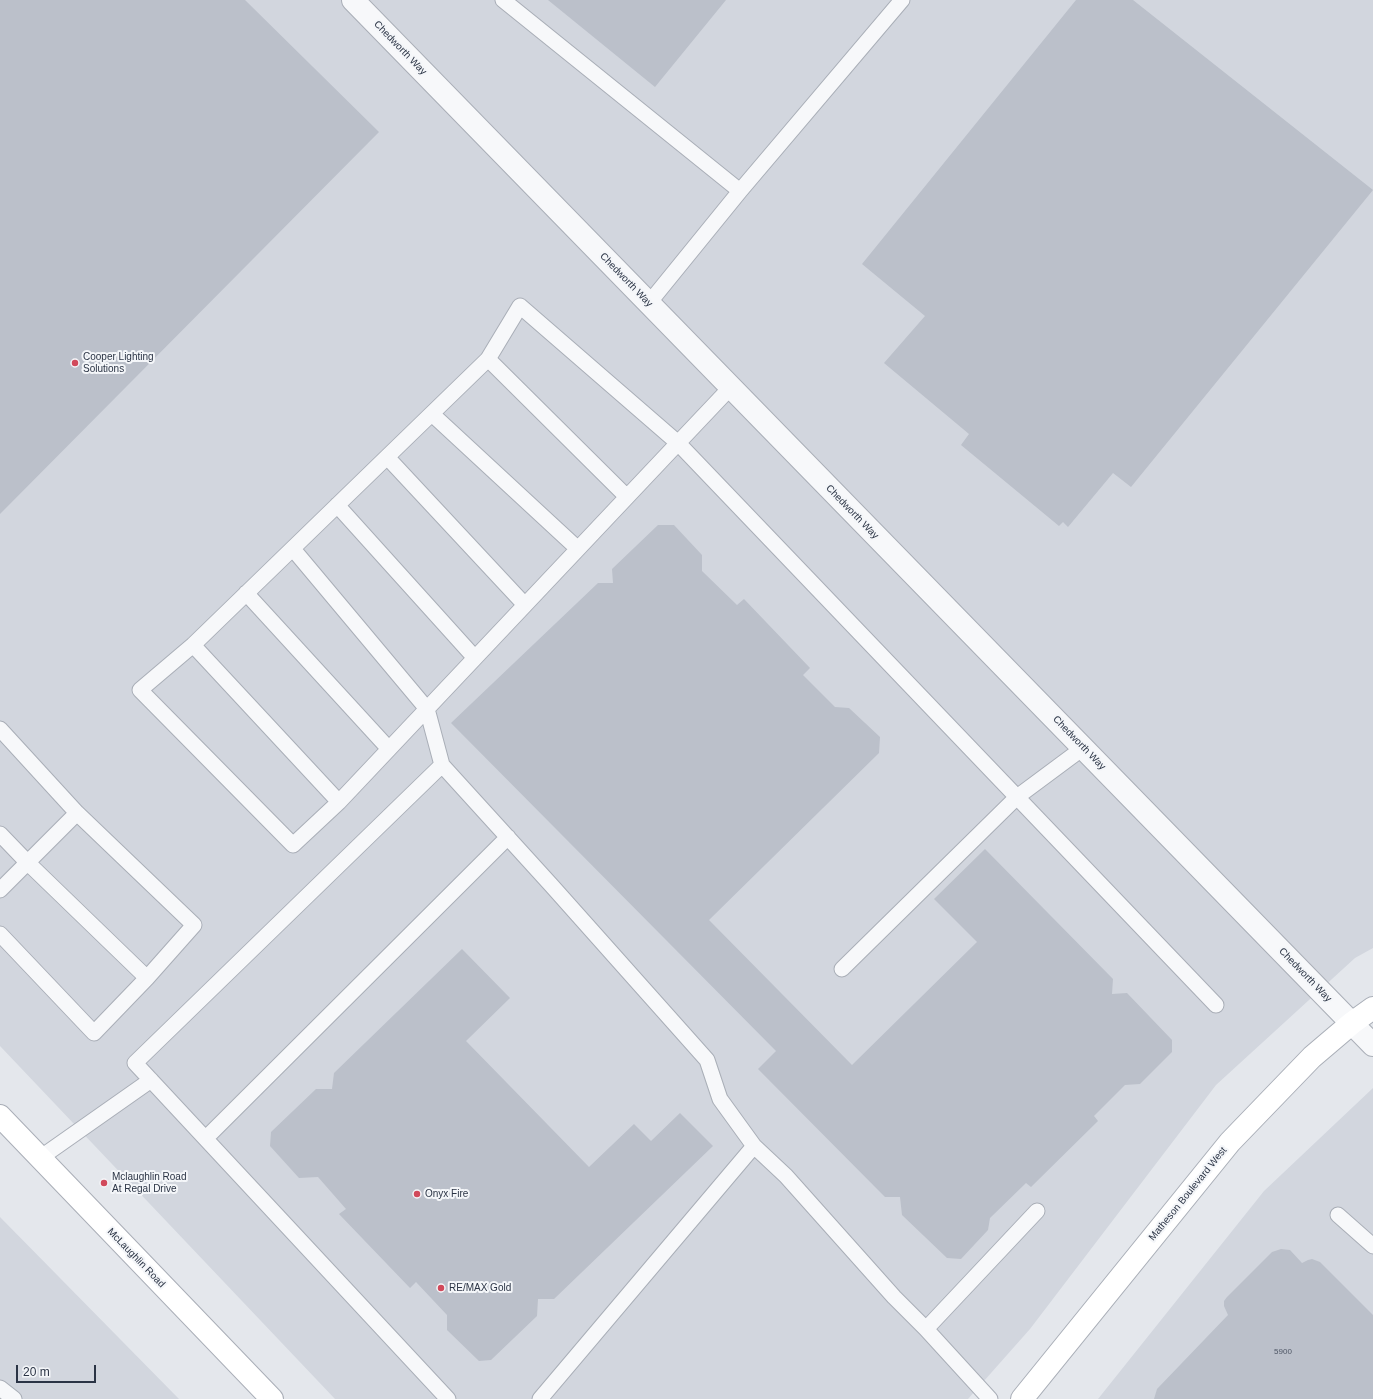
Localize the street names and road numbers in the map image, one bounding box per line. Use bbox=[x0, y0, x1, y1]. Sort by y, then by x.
street label: Chedworth Way bbox=[371, 18, 429, 78]
street label: Chedworth Way bbox=[597, 250, 655, 310]
street label: Chedworth Way bbox=[823, 482, 881, 542]
street label: Chedworth Way bbox=[1050, 713, 1108, 773]
street label: Chedworth Way bbox=[1276, 945, 1334, 1005]
street label: Matheson Boulevard West bbox=[1146, 1145, 1230, 1243]
street label: McLaughlin Road bbox=[105, 1226, 167, 1290]

